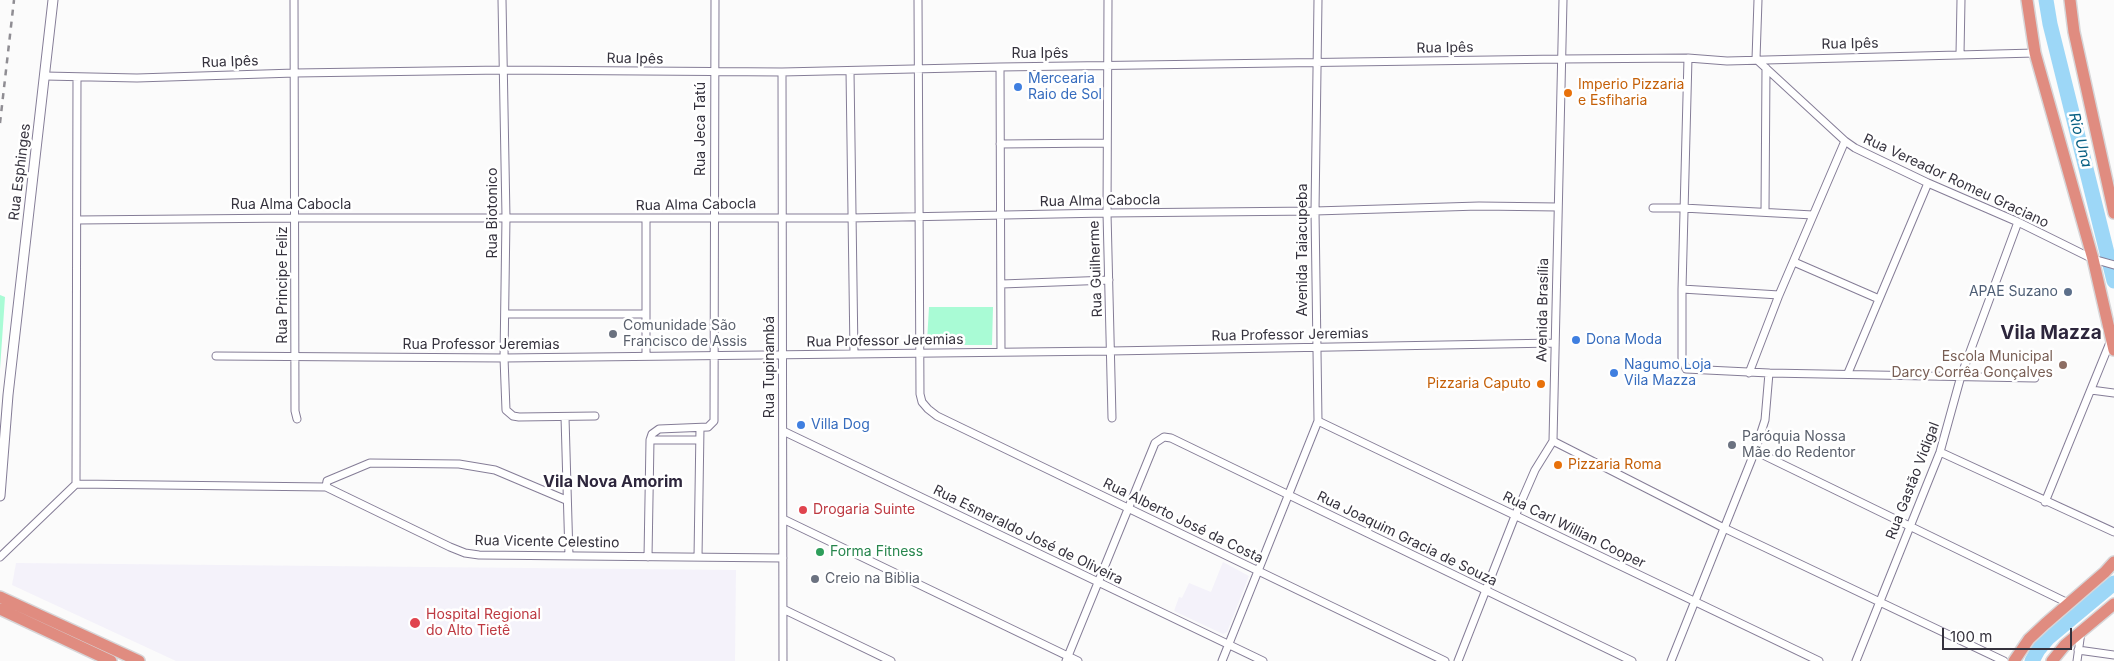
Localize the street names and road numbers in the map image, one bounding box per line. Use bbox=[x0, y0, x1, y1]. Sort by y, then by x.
street label: Rua Ipês bbox=[1821, 35, 1879, 53]
street label: Rua Ipês bbox=[1416, 39, 1474, 57]
street label: Rua Ipês bbox=[1012, 46, 1068, 62]
street label: Rua Ipês bbox=[606, 50, 664, 68]
street label: Rua Ipês bbox=[201, 53, 259, 71]
street label: Rua Jeca Tatú bbox=[693, 82, 709, 176]
street label: Rua Esphinges bbox=[6, 123, 34, 221]
street label: Rua Vereador Romeu Graciano bbox=[1861, 131, 2051, 231]
street label: Rua Biotonico bbox=[485, 168, 501, 258]
street label: Avenida Taiacupeba bbox=[1295, 183, 1311, 317]
street label: Rua Alma Cabocla bbox=[1040, 192, 1160, 210]
street label: Rua Alma Cabocla bbox=[636, 196, 756, 214]
street label: Rua Alma Cabocla bbox=[231, 197, 351, 213]
street label: Rua Guilherme bbox=[1086, 220, 1106, 318]
street label: Rua Principe Feliz bbox=[275, 226, 291, 344]
street label: Avenida Brasília bbox=[1534, 258, 1552, 362]
street label: Rua Tupinambá bbox=[762, 316, 778, 418]
street label: Rua Professor Jeremias bbox=[1211, 325, 1369, 345]
street label: Rua Professor Jeremias bbox=[806, 331, 964, 351]
street label: Rua Professor Jeremias bbox=[402, 337, 560, 353]
street label: Rua Gastão Vidigal bbox=[1883, 420, 1943, 542]
street label: Rua Alberto José da Costa bbox=[1100, 475, 1266, 567]
street label: Rua Esmeraldo José de Oliveira bbox=[930, 482, 1126, 588]
street label: Rua Joaquim Gracia de Souza bbox=[1314, 488, 1500, 590]
street label: Rua Carl Willian Cooper bbox=[1500, 488, 1648, 572]
street label: Rua Vicente Celestino bbox=[474, 532, 620, 552]

